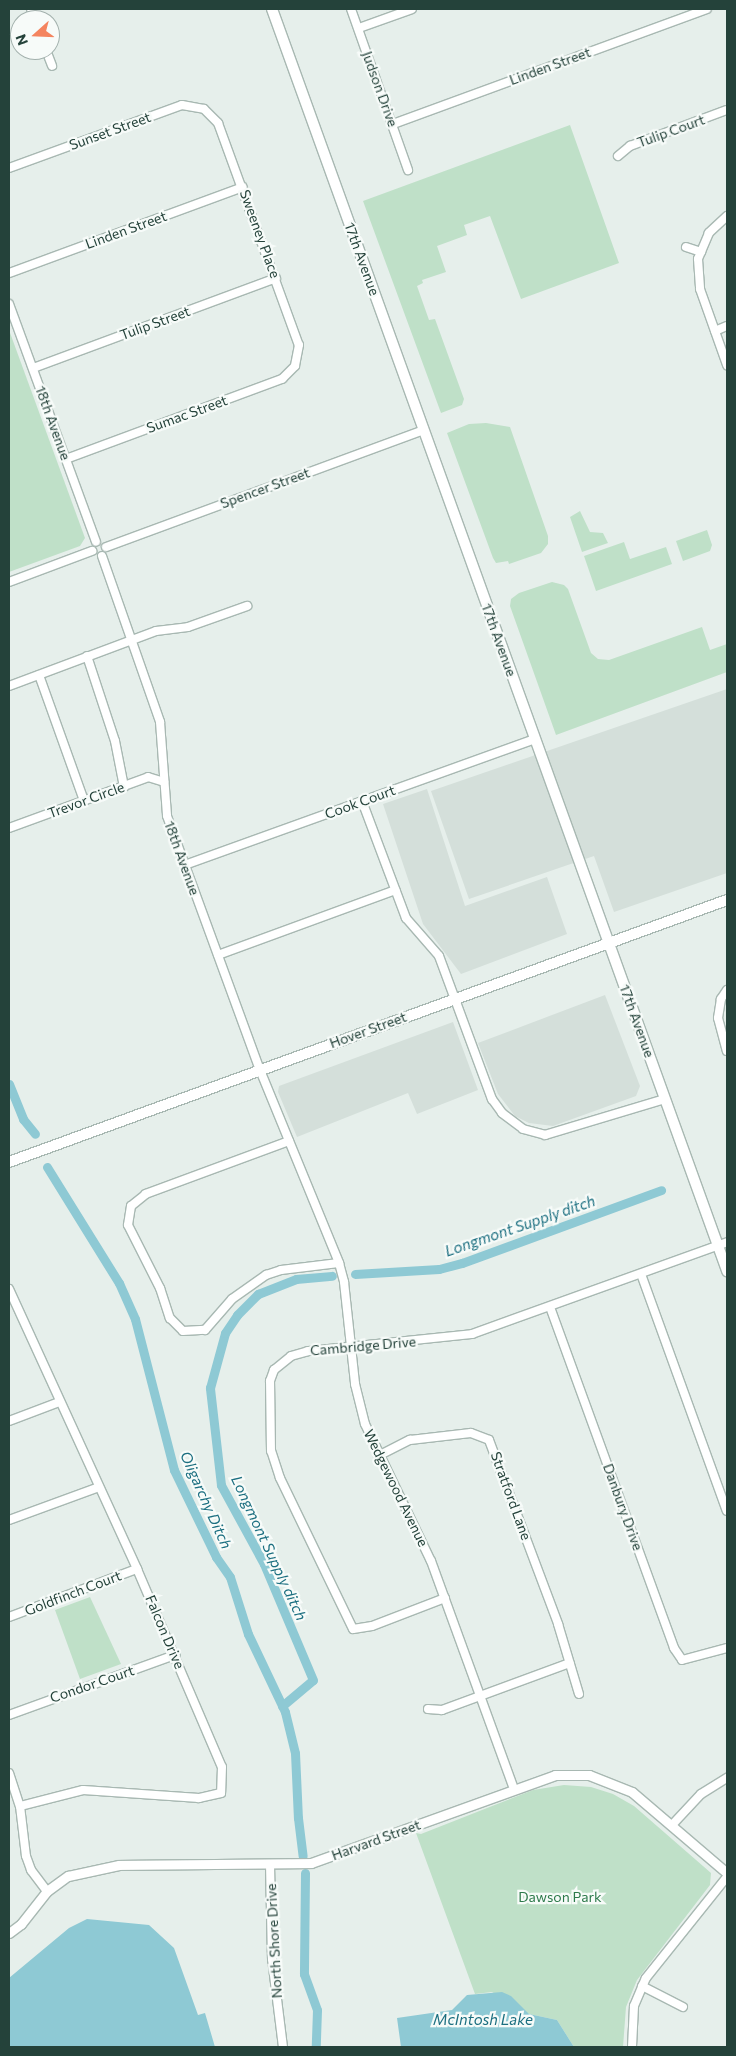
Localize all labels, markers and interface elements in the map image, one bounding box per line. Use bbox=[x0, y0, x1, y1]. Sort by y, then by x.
north arrow bbox=[10, 10, 60, 60]
text: N bbox=[12, 32, 31, 48]
street label: Linden Street bbox=[507, 44, 593, 88]
street label: Judson Drive bbox=[359, 49, 401, 129]
street label: Sunset Street bbox=[67, 108, 153, 154]
street label: Tulip Court bbox=[635, 111, 707, 151]
street label: Sweeney Place bbox=[236, 188, 284, 280]
street label: Linden Street bbox=[83, 208, 169, 252]
street label: 17th Avenue bbox=[341, 220, 383, 298]
street label: Tulip Street bbox=[118, 303, 192, 343]
street label: 18th Avenue bbox=[32, 384, 74, 462]
street label: Sumac Street bbox=[144, 392, 230, 436]
street label: Spencer Street bbox=[218, 464, 312, 512]
street label: 17th Avenue bbox=[478, 601, 520, 679]
street label: Trevor Circle bbox=[45, 778, 127, 822]
street label: Cook Court bbox=[323, 782, 397, 822]
street label: 18th Avenue bbox=[161, 819, 203, 897]
street label: 17th Avenue bbox=[616, 982, 658, 1060]
street label: Hover Street bbox=[327, 1008, 409, 1052]
water label: Longmont Supply ditch bbox=[442, 1192, 598, 1260]
street label: Cambridge Drive bbox=[309, 1333, 417, 1359]
street label: Wedgewood Avenue bbox=[360, 1427, 432, 1549]
water label: Oligarchy Ditch bbox=[176, 1448, 236, 1552]
street label: Stratford Lane bbox=[487, 1450, 535, 1542]
street label: Danbury Drive bbox=[600, 1461, 646, 1553]
water label: Longmont Supply ditch bbox=[227, 1473, 311, 1623]
street label: Goldfinch Court bbox=[22, 1567, 124, 1619]
street label: Falcon Drive bbox=[142, 1593, 188, 1671]
street label: Condor Court bbox=[48, 1662, 136, 1706]
street label: Harvard Street bbox=[329, 1816, 423, 1864]
street label: North Shore Drive bbox=[263, 1883, 285, 1999]
park label: Dawson Park bbox=[518, 1889, 602, 1905]
water label: McIntosh Lake bbox=[433, 2011, 533, 2029]

